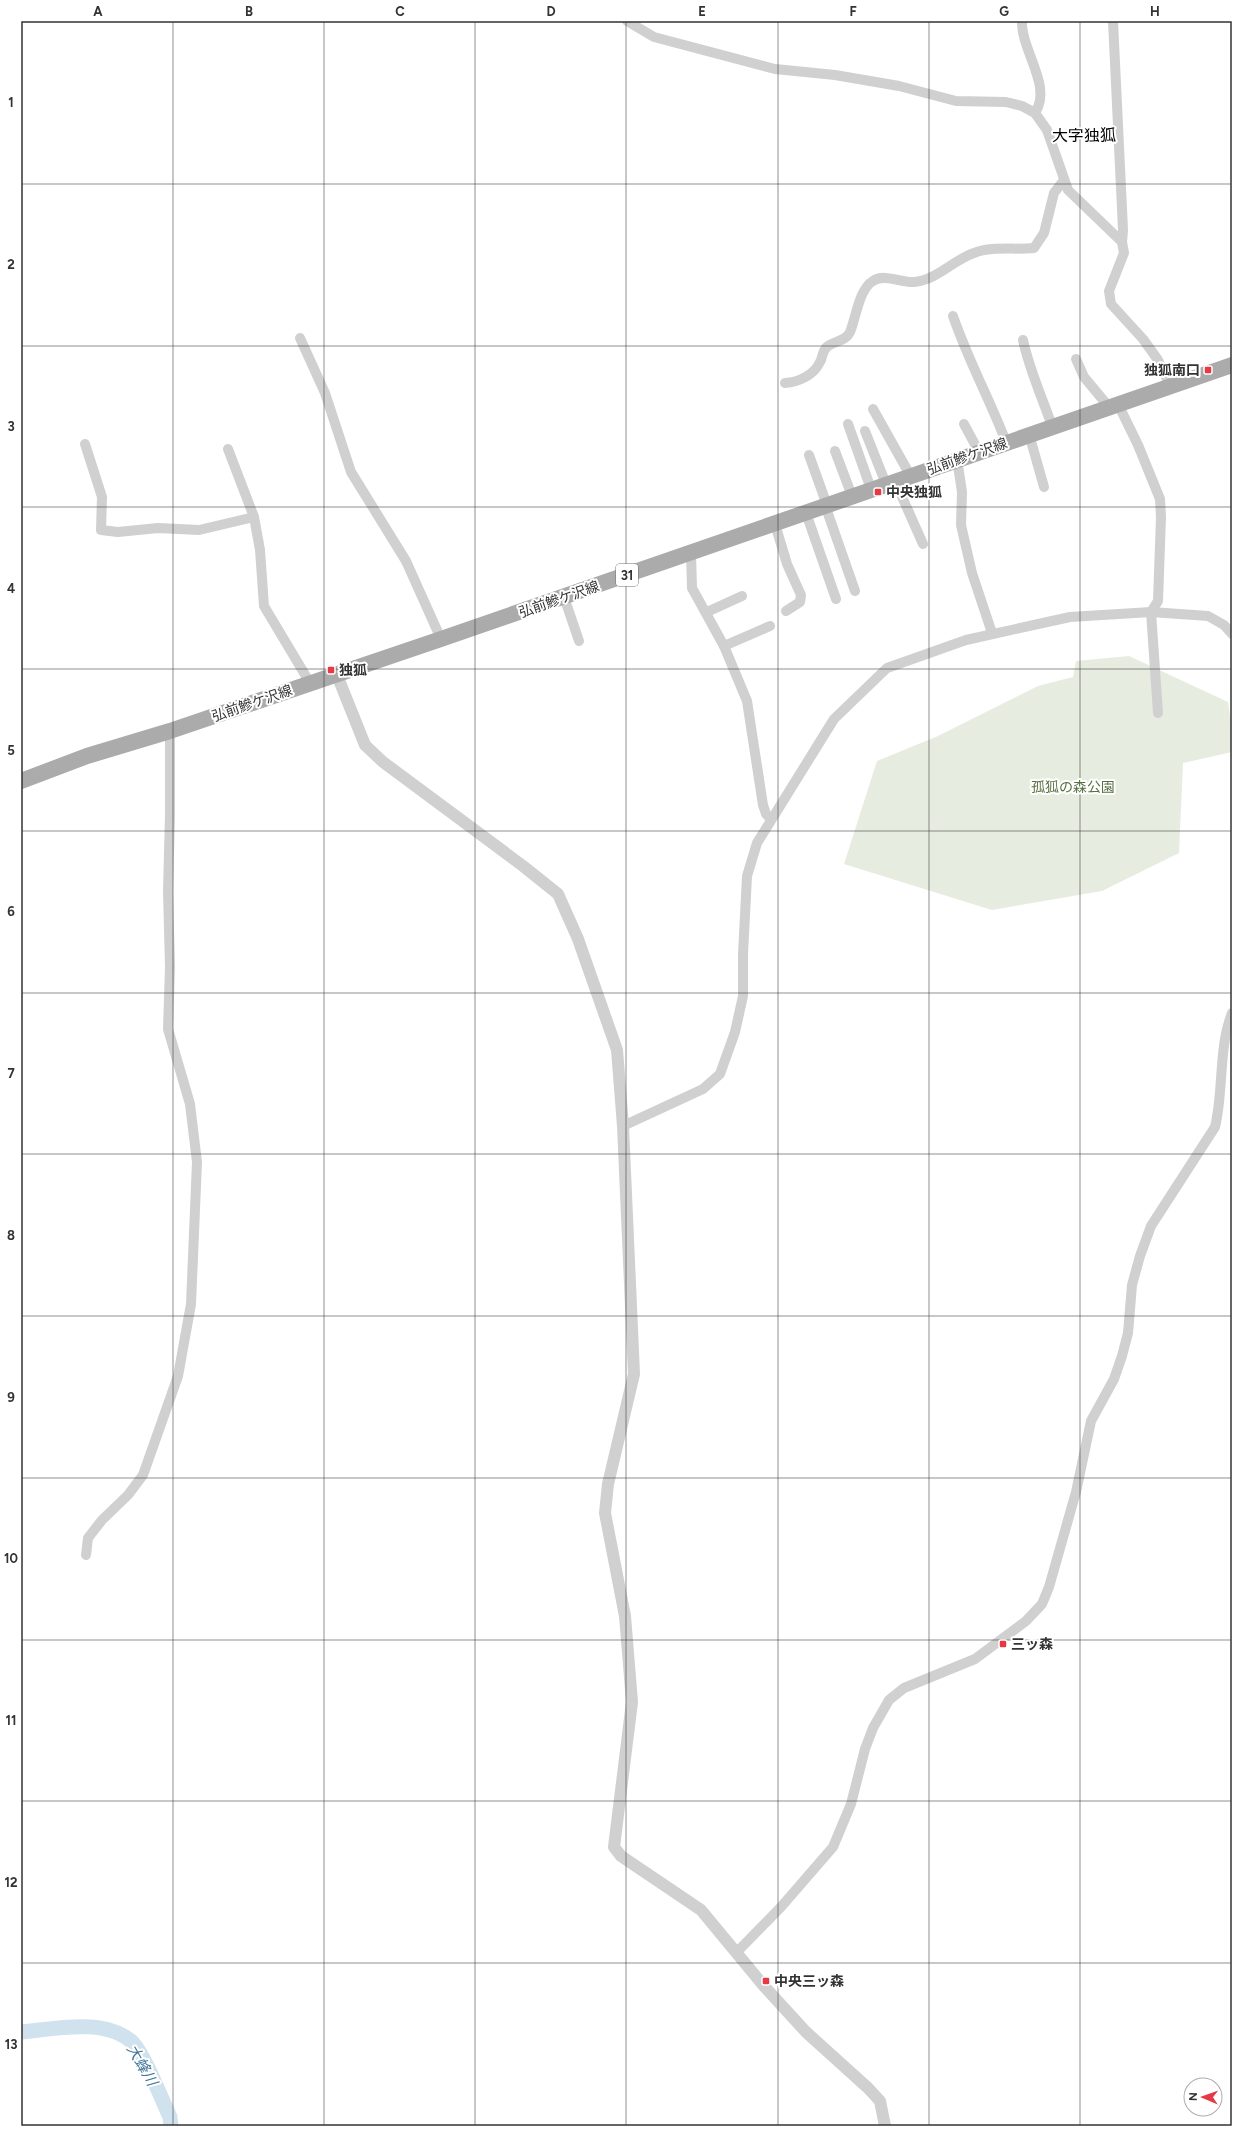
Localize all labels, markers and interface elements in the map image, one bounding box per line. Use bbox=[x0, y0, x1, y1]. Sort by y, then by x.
text: A bbox=[93, 4, 103, 19]
text: B bbox=[245, 4, 253, 19]
text: C bbox=[395, 4, 405, 19]
text: D bbox=[546, 4, 556, 19]
text: E bbox=[698, 4, 706, 19]
text: F bbox=[849, 4, 857, 19]
text: G bbox=[999, 4, 1009, 19]
text: H bbox=[1150, 4, 1160, 19]
text: 1 bbox=[8, 95, 14, 110]
district label: 大字独狐 bbox=[1052, 126, 1116, 145]
text: 2 bbox=[7, 257, 15, 272]
place label: 独狐南口 bbox=[1144, 362, 1200, 379]
marker: 独狐南口 bbox=[1203, 365, 1213, 375]
text: 3 bbox=[7, 419, 15, 434]
street label: 弘前鰺ケ沢線 bbox=[925, 435, 1010, 478]
place label: 中央独狐 bbox=[886, 484, 942, 501]
marker: 中央独狐 bbox=[873, 487, 883, 497]
road number: 31 bbox=[616, 564, 638, 586]
street label: 弘前鰺ケ沢線 bbox=[517, 578, 602, 621]
text: 4 bbox=[7, 581, 15, 596]
place label: 独狐 bbox=[339, 662, 367, 679]
marker: 独狐 bbox=[326, 665, 336, 675]
street label: 弘前鰺ケ沢線 bbox=[210, 682, 295, 725]
text: 5 bbox=[7, 743, 15, 758]
park label: 孤狐の森公園 bbox=[1031, 779, 1115, 796]
text: 6 bbox=[7, 904, 15, 919]
text: 7 bbox=[7, 1066, 15, 1081]
text: 8 bbox=[7, 1228, 15, 1243]
text: 9 bbox=[7, 1390, 15, 1405]
text: 10 bbox=[4, 1551, 18, 1566]
place label: 三ッ森 bbox=[1011, 1636, 1053, 1653]
marker: 三ッ森 bbox=[998, 1639, 1008, 1649]
text: 11 bbox=[6, 1713, 16, 1728]
text: 12 bbox=[4, 1875, 18, 1890]
place label: 中央三ッ森 bbox=[774, 1973, 844, 1990]
marker: 中央三ッ森 bbox=[761, 1976, 771, 1986]
text: 13 bbox=[5, 2037, 17, 2052]
water label: 大蜂川 bbox=[123, 2041, 162, 2091]
north arrow bbox=[1183, 2077, 1223, 2117]
text: N bbox=[1187, 2092, 1200, 2101]

